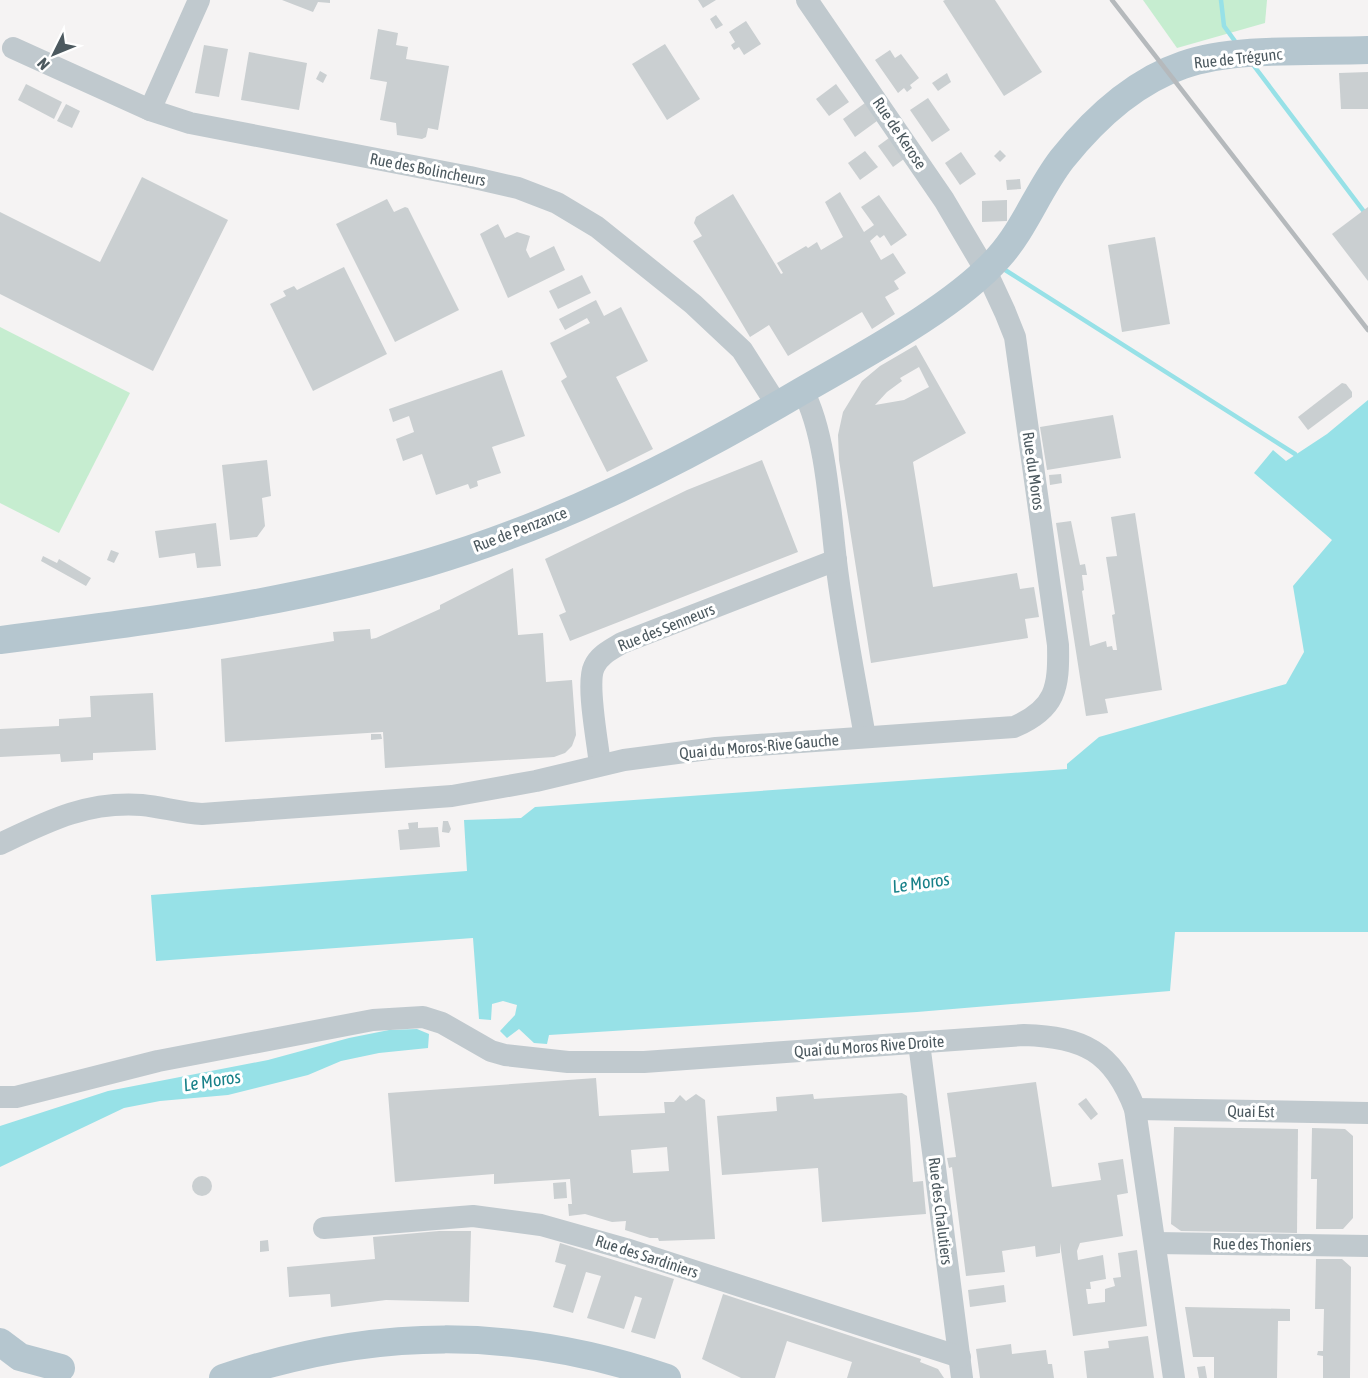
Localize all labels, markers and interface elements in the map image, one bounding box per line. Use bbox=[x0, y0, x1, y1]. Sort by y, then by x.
north arrow bbox=[24, 24, 84, 84]
street label: Rue de Trégunc bbox=[1193, 44, 1283, 73]
text: N bbox=[33, 55, 53, 74]
street label: Rue de Kerose bbox=[870, 94, 930, 172]
street label: Rue des Bolincheurs bbox=[369, 149, 488, 189]
street label: Rue du Moros bbox=[1020, 431, 1048, 512]
street label: Rue de Penzance bbox=[471, 503, 569, 555]
street label: Rue des Senneurs bbox=[615, 599, 717, 655]
street label: Quai du Moros-Rive Gauche bbox=[678, 730, 840, 762]
water label: Le Moros bbox=[891, 868, 951, 897]
street label: Quai du Moros Rive Droite bbox=[793, 1032, 945, 1060]
water label: Le Moros bbox=[182, 1066, 242, 1095]
street label: Quai Est bbox=[1227, 1102, 1275, 1120]
street label: Rue des Chalutiers bbox=[925, 1156, 957, 1266]
street label: Rue des Sardiniers bbox=[593, 1231, 701, 1281]
street label: Rue des Thoniers bbox=[1212, 1234, 1312, 1254]

